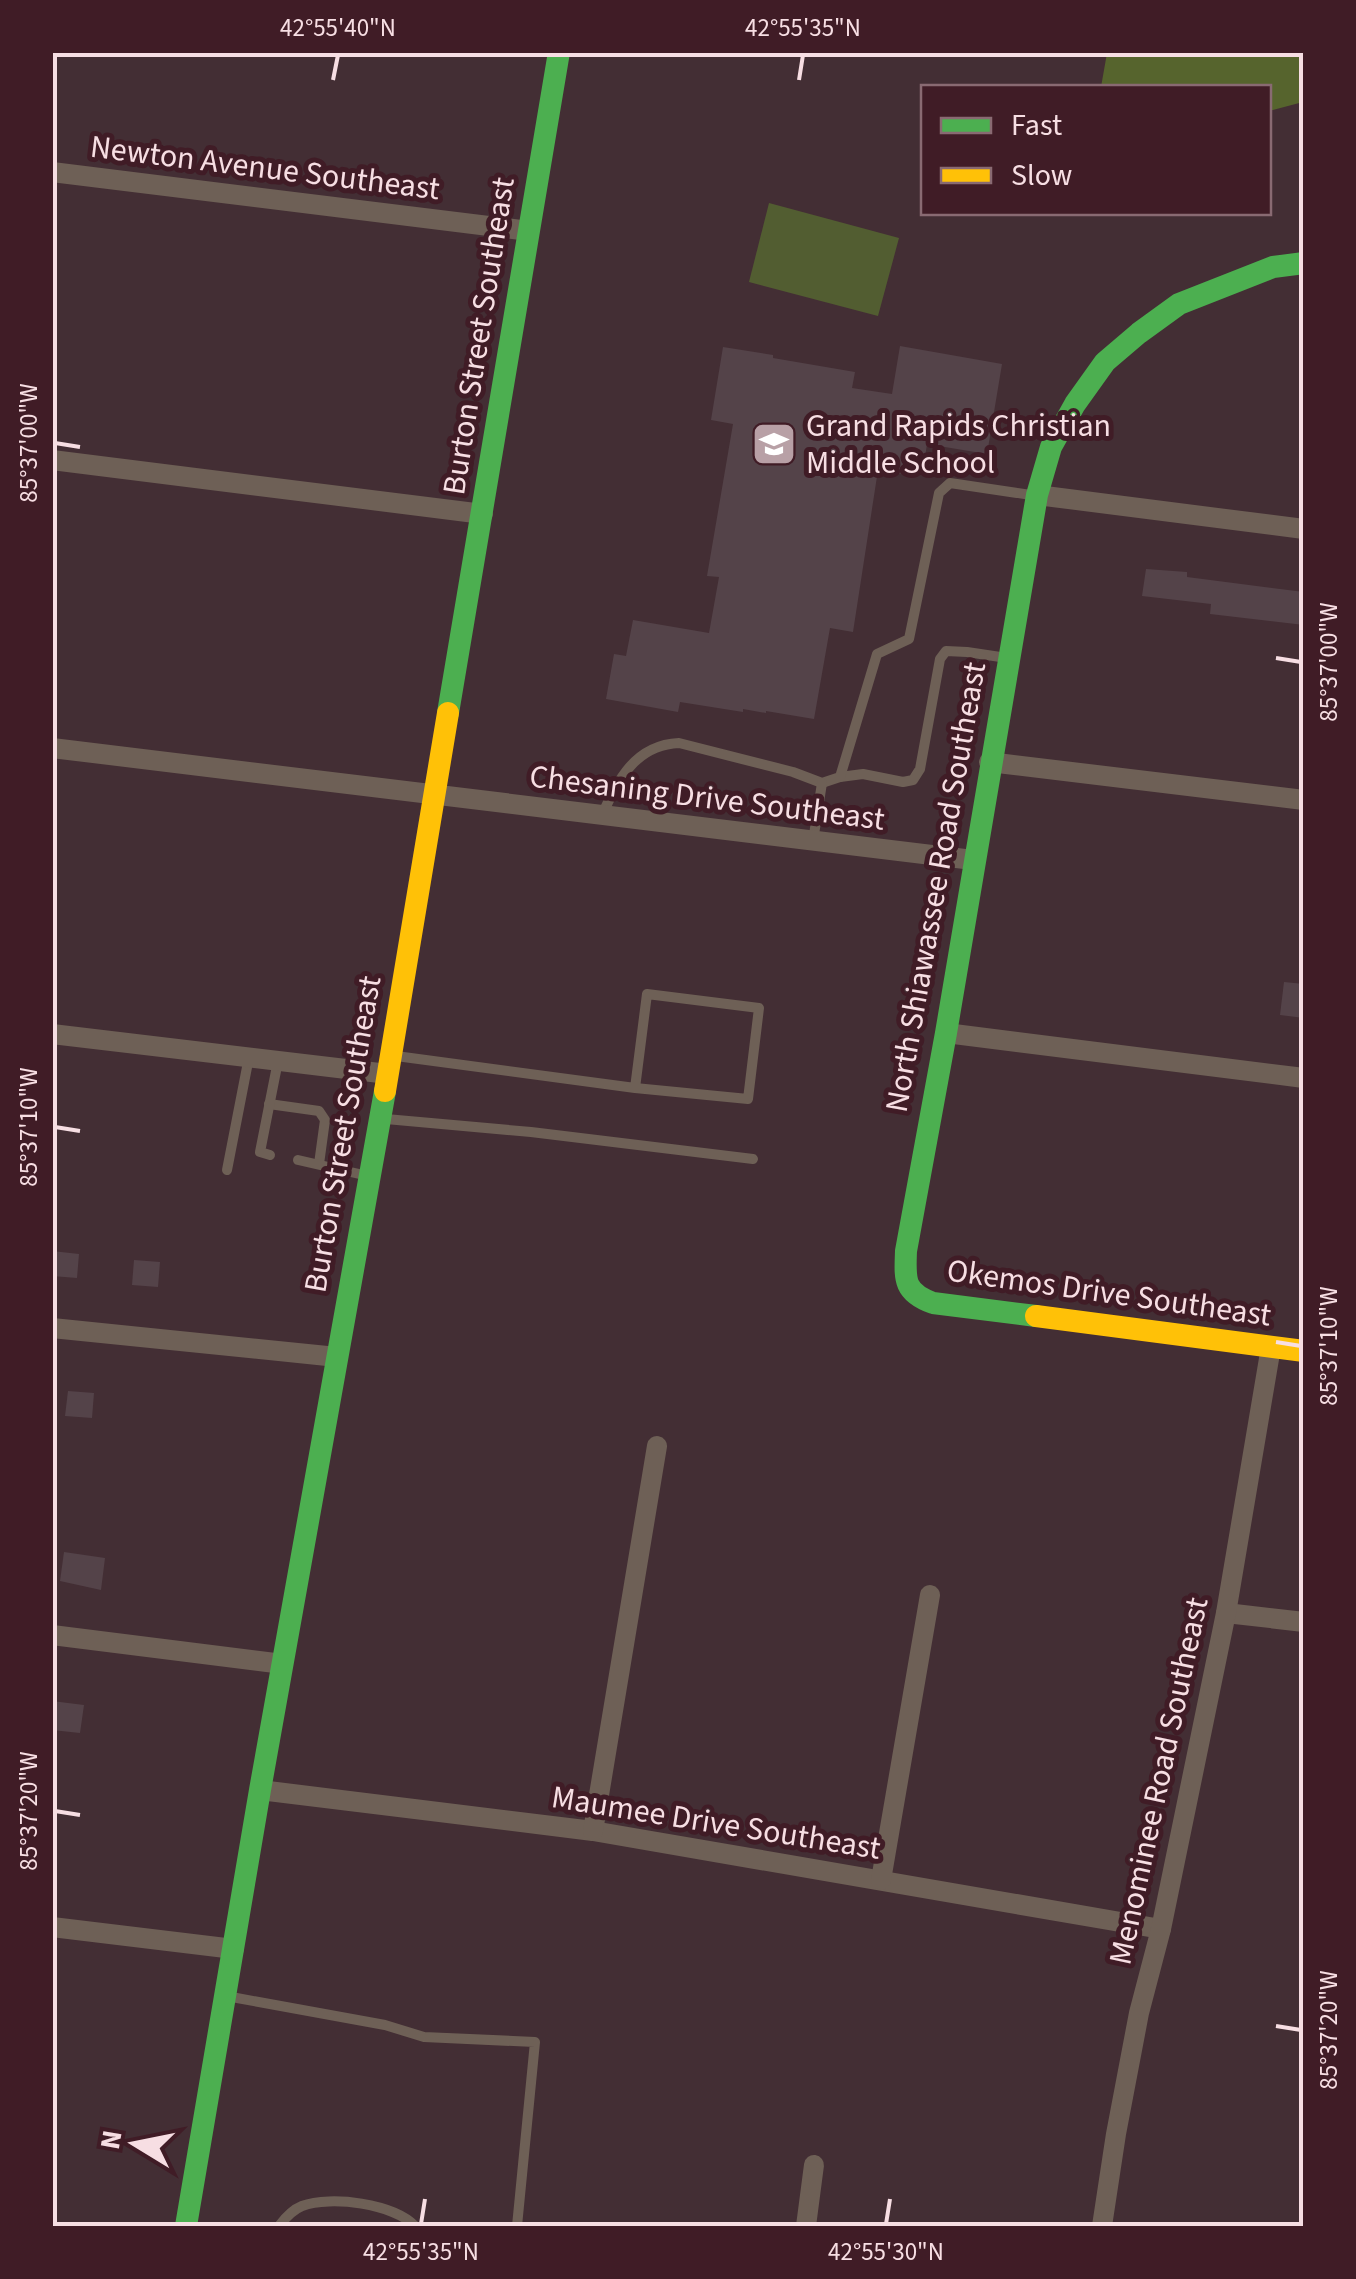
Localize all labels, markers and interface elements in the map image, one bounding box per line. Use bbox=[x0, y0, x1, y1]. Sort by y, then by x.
text: 42°55'40"N bbox=[280, 10, 396, 46]
text: 42°55'35"N bbox=[745, 10, 861, 46]
legend bbox=[921, 85, 1271, 215]
text: Fast bbox=[1011, 104, 1062, 147]
street label: Newton Avenue Southeast bbox=[88, 124, 442, 212]
text: Slow bbox=[1011, 154, 1072, 197]
street label: Burton Street Southeast bbox=[431, 174, 527, 498]
text: 85°37'00"W bbox=[11, 383, 47, 503]
place label: Grand Rapids Christian Middle School bbox=[806, 403, 1111, 486]
school or university icon: Grand Rapids Christian Middle School bbox=[751, 421, 797, 467]
text: 85°37'00"W bbox=[1311, 602, 1347, 722]
street label: North Shiawassee Road Southeast bbox=[874, 658, 998, 1116]
street label: Chesaning Drive Southeast bbox=[527, 753, 887, 843]
street label: Burton Street Southeast bbox=[293, 972, 394, 1296]
text: 85°37'10"W bbox=[11, 1067, 47, 1187]
street label: Okemos Drive Southeast bbox=[944, 1247, 1274, 1339]
text: 85°37'10"W bbox=[1311, 1286, 1347, 1406]
street label: Menominee Road Southeast bbox=[1098, 1593, 1220, 1969]
text: 85°37'20"W bbox=[11, 1751, 47, 1871]
street label: Maumee Drive Southeast bbox=[548, 1774, 884, 1872]
text: 85°37'20"W bbox=[1311, 1970, 1347, 2090]
north arrow bbox=[85, 2094, 185, 2194]
text: N bbox=[90, 2127, 133, 2152]
text: 42°55'35"N bbox=[363, 2234, 479, 2270]
text: 42°55'30"N bbox=[828, 2234, 944, 2270]

